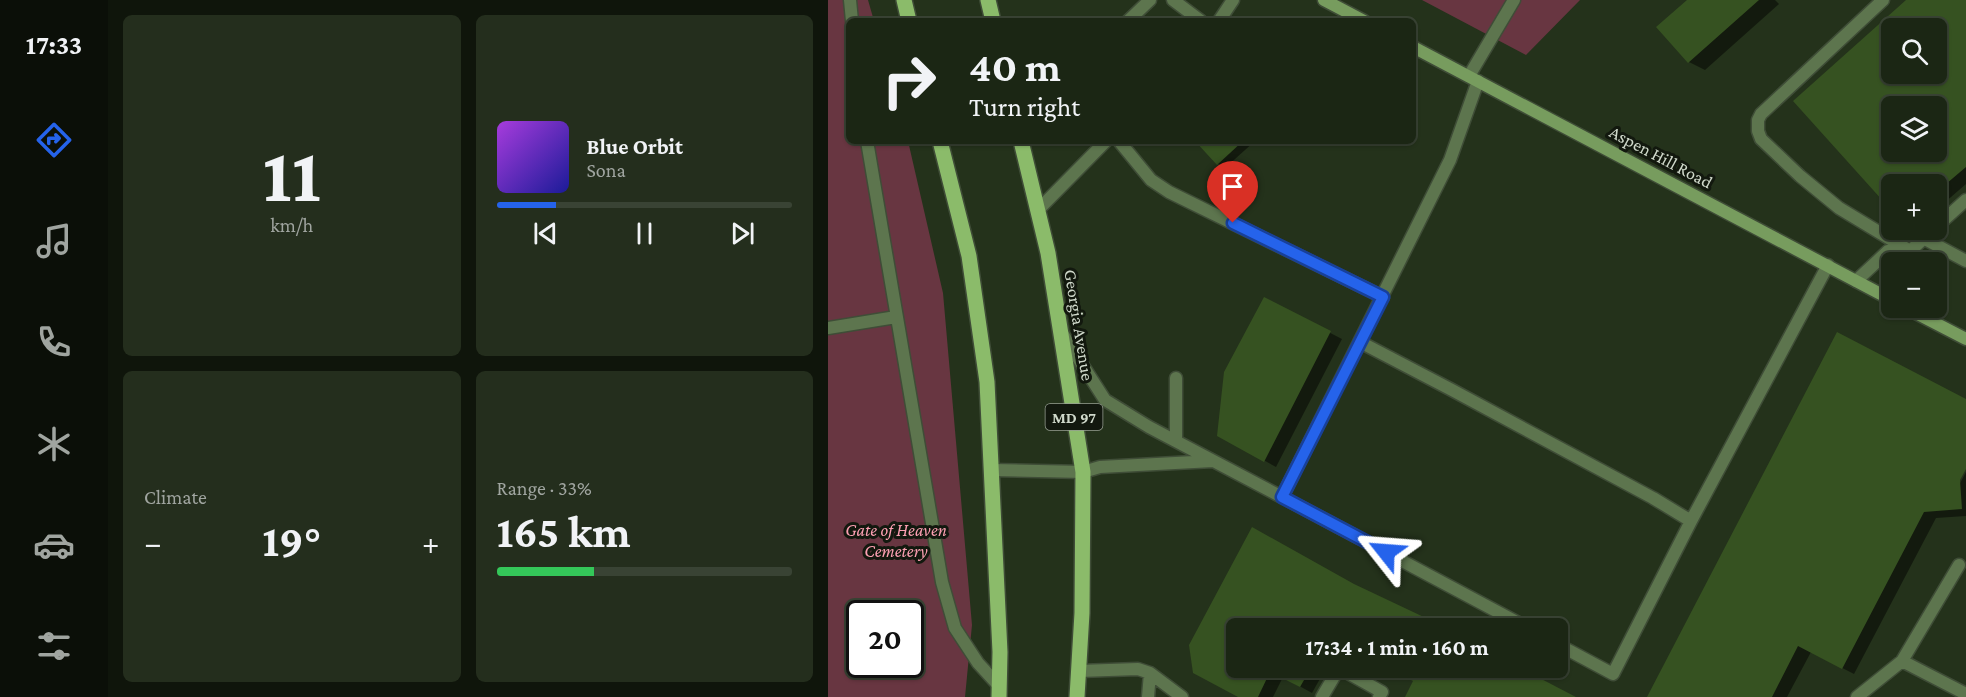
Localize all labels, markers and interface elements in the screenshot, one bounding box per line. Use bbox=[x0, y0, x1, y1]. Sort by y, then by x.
map controls bbox=[1881, 18, 1947, 318]
button: search bbox=[1881, 18, 1947, 84]
text: 17:33 bbox=[26, 30, 82, 60]
icon: right bbox=[870, 42, 948, 120]
text: 40 m bbox=[969, 43, 1061, 90]
text: Turn right bbox=[969, 92, 1080, 122]
button: layers bbox=[1881, 96, 1947, 162]
icon: directions bbox=[33, 119, 75, 161]
street label: Aspen Hill Road bbox=[1606, 122, 1716, 193]
text: 11 bbox=[263, 131, 321, 218]
text: Blue Orbit bbox=[587, 134, 683, 159]
text: Sona bbox=[587, 159, 626, 181]
pin bbox=[1207, 161, 1258, 223]
icon: arrive bbox=[1216, 170, 1249, 203]
button: + bbox=[1881, 174, 1947, 240]
text: km/h bbox=[270, 214, 313, 236]
icon: previous bbox=[529, 217, 562, 250]
icon: pause bbox=[628, 217, 661, 250]
icon: next bbox=[726, 217, 759, 250]
icon: music bbox=[33, 220, 75, 262]
button: − bbox=[1881, 252, 1947, 318]
street label: Georgia Avenue bbox=[1060, 268, 1098, 382]
icon: phone bbox=[33, 321, 75, 363]
road number: MD 97 bbox=[1046, 404, 1102, 430]
icon: climate bbox=[33, 423, 75, 465]
text: Range · 33% bbox=[497, 477, 592, 499]
text: Climate bbox=[144, 486, 207, 508]
text: 165 km bbox=[497, 507, 631, 557]
text: 19° bbox=[262, 516, 321, 566]
park label: Gate of Heaven Cemetery bbox=[845, 520, 947, 561]
position arrow bbox=[1354, 520, 1418, 584]
icon: car bbox=[33, 524, 75, 566]
text: − bbox=[144, 524, 161, 561]
text: + bbox=[422, 524, 439, 561]
speed limit sign: 20 bbox=[846, 600, 924, 678]
icon: filters bbox=[33, 625, 75, 667]
text: 17:34 · 1 min · 160 m bbox=[1305, 635, 1489, 660]

